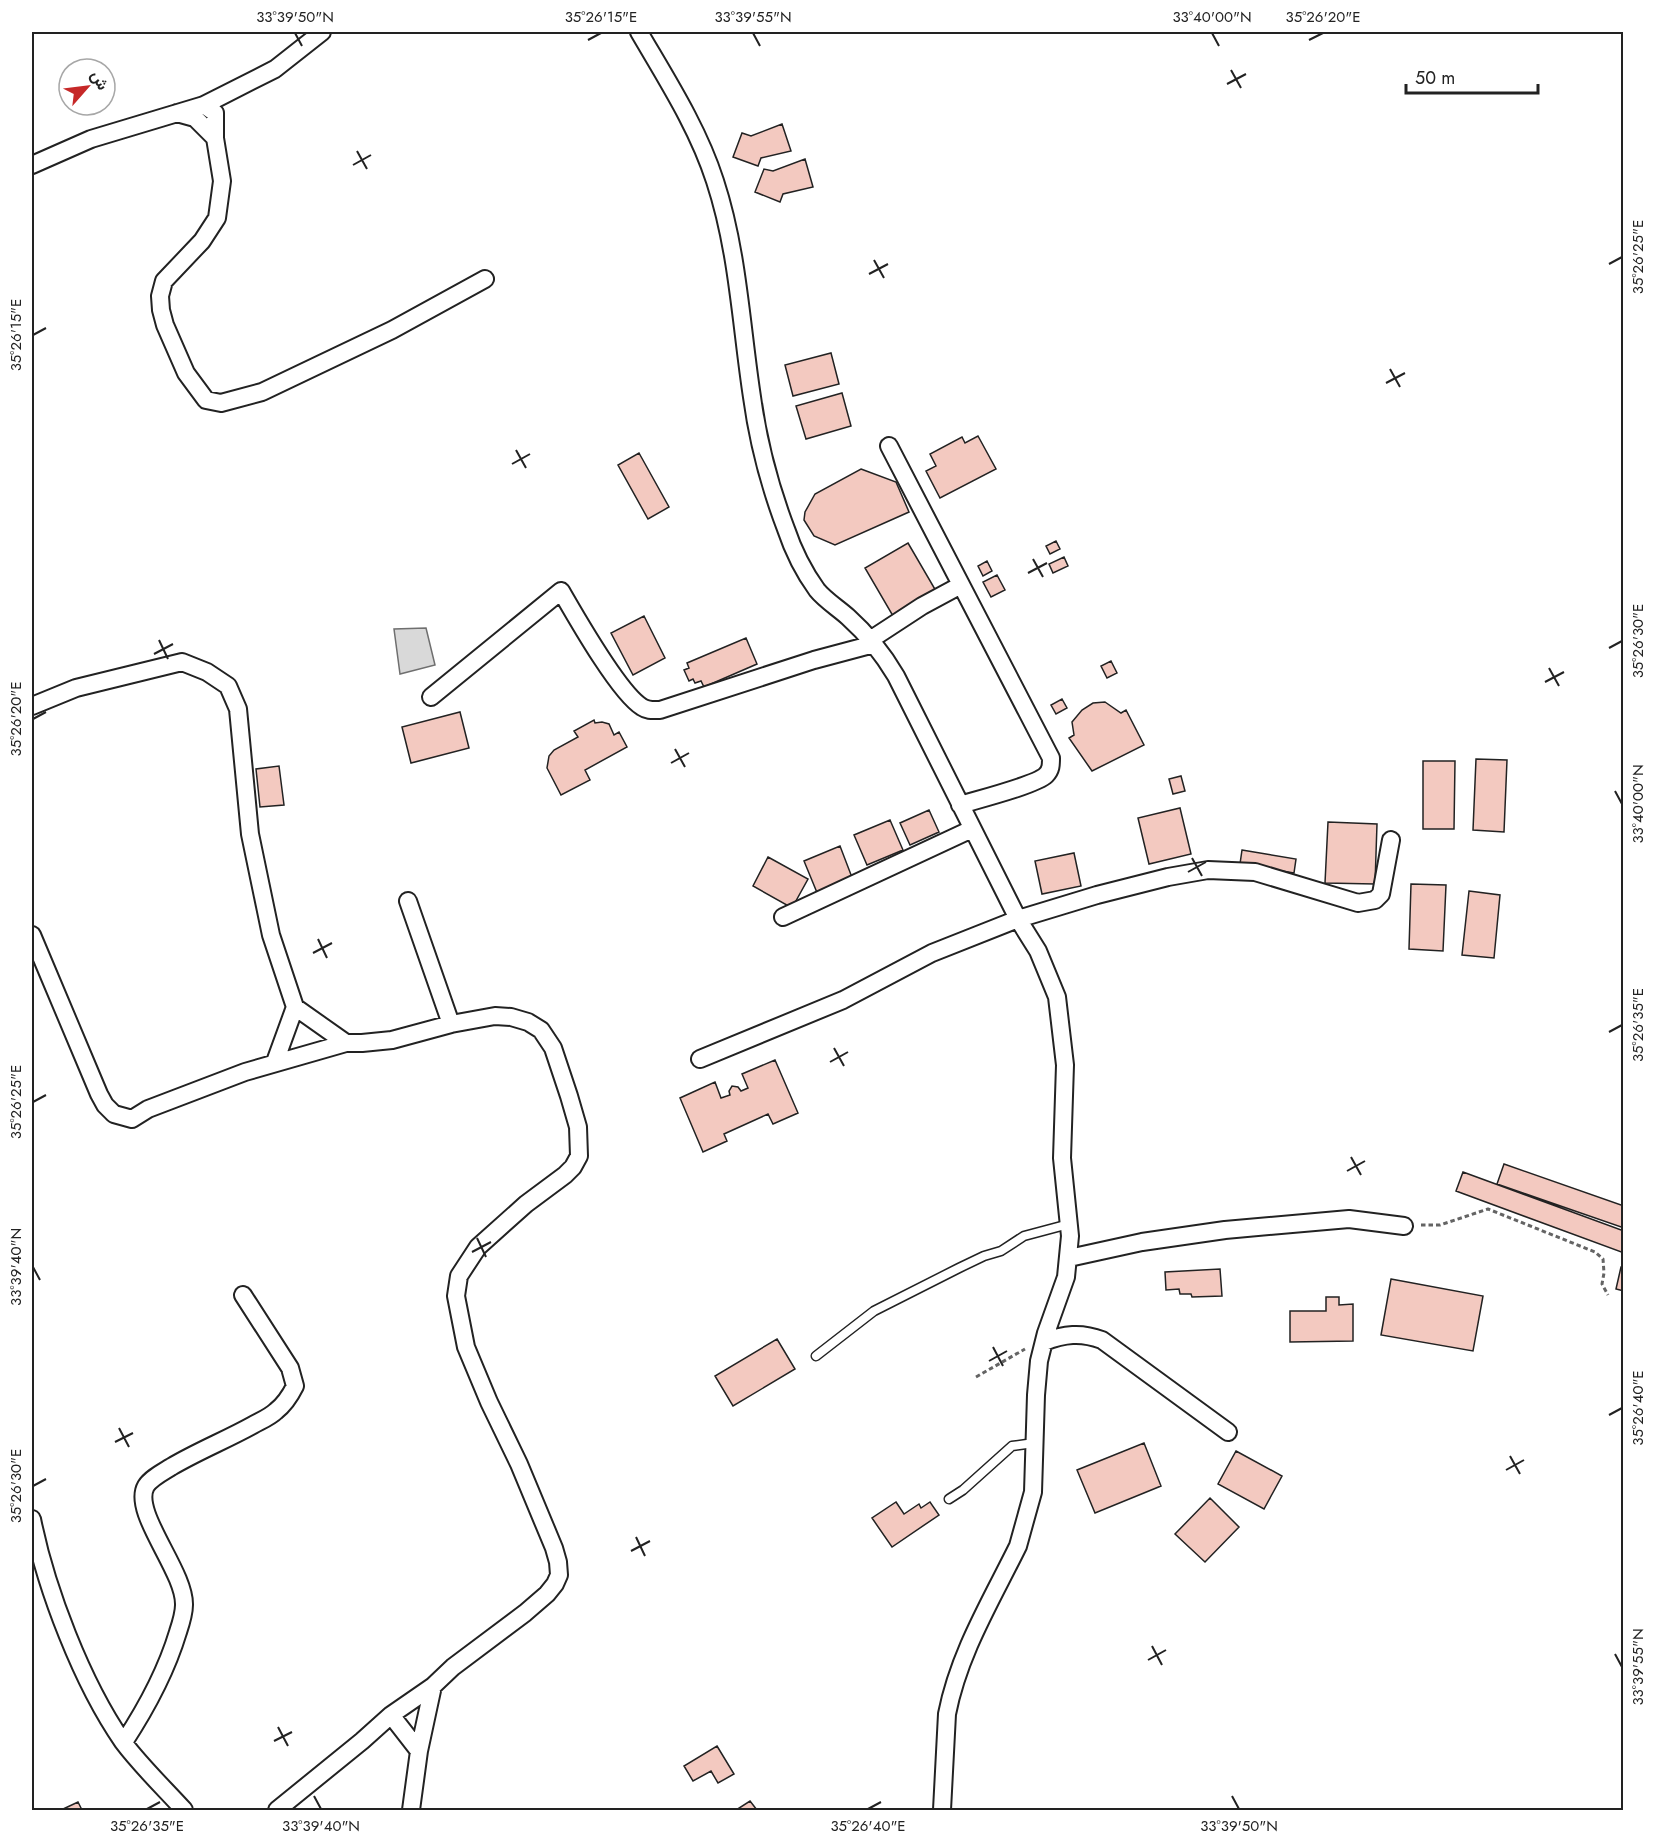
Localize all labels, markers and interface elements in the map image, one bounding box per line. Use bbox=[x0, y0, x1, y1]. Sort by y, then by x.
text: 33°39'50"N bbox=[256, 6, 334, 28]
text: 35°26'15"E bbox=[565, 6, 637, 28]
text: 33°39'55"N bbox=[714, 6, 792, 28]
text: 33°40'00"N bbox=[1172, 6, 1252, 28]
text: 35°26'20"E bbox=[1285, 6, 1361, 28]
north arrow bbox=[57, 57, 117, 117]
scale bar bbox=[1406, 57, 1538, 95]
text: 50 m bbox=[1415, 65, 1455, 91]
text: ش bbox=[85, 66, 114, 94]
text: 35°26'25"E bbox=[1627, 220, 1649, 294]
text: 35°26'15"E bbox=[5, 299, 27, 371]
text: 35°26'30"E bbox=[1627, 604, 1649, 678]
text: 35°26'20"E bbox=[5, 681, 27, 757]
text: 33°40'00"N bbox=[1627, 764, 1649, 844]
text: 35°26'35"E bbox=[1627, 988, 1649, 1062]
text: 35°26'25"E bbox=[5, 1065, 27, 1139]
text: 33°39'40"N bbox=[5, 1228, 27, 1306]
text: 35°26'40"E bbox=[1627, 1370, 1649, 1446]
text: 35°26'30"E bbox=[5, 1449, 27, 1523]
text: 33°39'55"N bbox=[1627, 1628, 1649, 1706]
text: 35°26'35"E bbox=[110, 1815, 184, 1837]
text: 33°39'40"N bbox=[282, 1815, 360, 1837]
text: 35°26'40"E bbox=[830, 1815, 906, 1837]
text: 33°39'50"N bbox=[1200, 1815, 1278, 1837]

